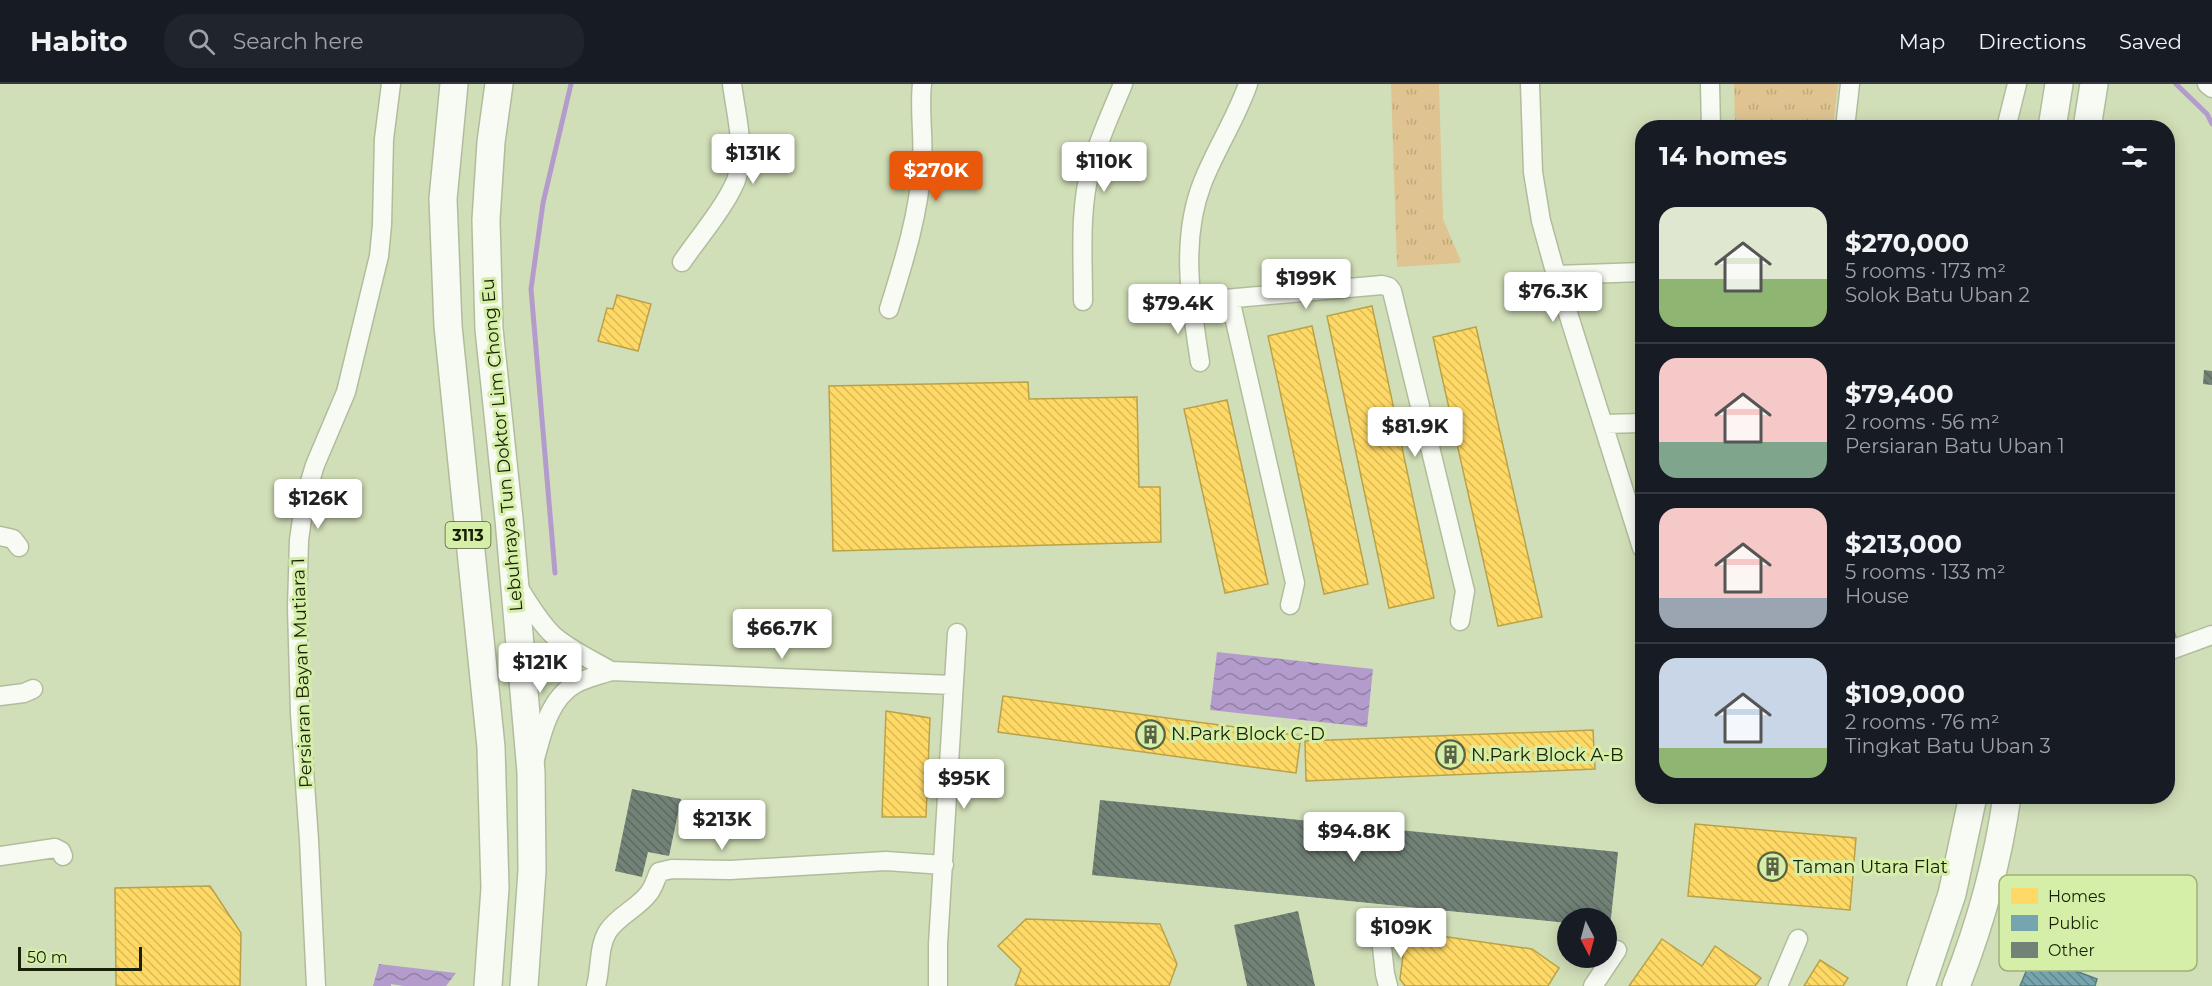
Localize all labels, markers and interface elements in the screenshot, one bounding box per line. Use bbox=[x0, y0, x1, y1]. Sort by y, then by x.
search box bbox=[164, 14, 584, 68]
text: Habito bbox=[30, 24, 128, 58]
icon: search bbox=[185, 25, 218, 58]
text: Search here bbox=[233, 28, 364, 55]
text: Map bbox=[1899, 29, 1945, 54]
text: Directions bbox=[1978, 29, 2086, 54]
text: Saved bbox=[2119, 29, 2182, 54]
pin: $131K bbox=[711, 134, 795, 185]
text: 14 homes bbox=[1659, 140, 1787, 172]
icon: filters bbox=[2118, 140, 2151, 173]
text: $131K bbox=[726, 141, 780, 165]
pin: $110K bbox=[1062, 142, 1146, 193]
text: $110K bbox=[1076, 149, 1132, 173]
pin: $270K bbox=[894, 151, 978, 202]
text: $270K bbox=[904, 158, 968, 182]
text: $270,000 bbox=[1845, 227, 1969, 259]
icon: home bbox=[1707, 231, 1779, 303]
pin: $199K bbox=[1264, 259, 1348, 310]
text: 5 rooms · 173 m² bbox=[1845, 259, 2006, 283]
text: $199K bbox=[1276, 266, 1336, 290]
pin: $76.3K bbox=[1504, 272, 1602, 323]
street label: Lebuhraya Tun Doktor Lim Chong Eu bbox=[476, 278, 528, 612]
text: $76.3K bbox=[1518, 279, 1588, 303]
text: Solok Batu Uban 2 bbox=[1845, 283, 2030, 307]
pin: $79.4K bbox=[1129, 284, 1227, 335]
text: $79.4K bbox=[1142, 291, 1214, 315]
text: $79,400 bbox=[1845, 378, 1954, 410]
icon: home bbox=[1707, 382, 1779, 454]
pin: $81.9K bbox=[1366, 407, 1464, 458]
text: 2 rooms · 56 m² bbox=[1845, 410, 2000, 434]
text: $81.9K bbox=[1382, 414, 1448, 438]
text: Persiaran Batu Uban 1 bbox=[1845, 434, 2065, 458]
pin: $126K bbox=[276, 479, 360, 530]
text: $126K bbox=[288, 486, 348, 510]
road number: 3113 bbox=[446, 522, 490, 548]
text: $213,000 bbox=[1845, 528, 1962, 560]
icon: home bbox=[1707, 532, 1779, 604]
street label: Persiaran Bayan Mutiara 1 bbox=[287, 558, 317, 788]
text: 5 rooms · 133 m² bbox=[1845, 560, 2006, 584]
text: House bbox=[1845, 584, 1909, 608]
pin: $66.7K bbox=[733, 609, 831, 660]
text: $66.7K bbox=[747, 616, 817, 640]
pin: $121K bbox=[498, 643, 582, 694]
text: $121K bbox=[513, 650, 567, 674]
text: $109,000 bbox=[1845, 678, 1965, 710]
icon: home bbox=[1707, 682, 1779, 754]
text: 2 rooms · 76 m² bbox=[1845, 710, 2000, 734]
building icon: N.Park Block C-D bbox=[1134, 718, 1166, 750]
place label: N.Park Block C-D bbox=[1171, 723, 1325, 745]
text: Tingkat Batu Uban 3 bbox=[1845, 734, 2051, 758]
building icon: N.Park Block A-B bbox=[1434, 739, 1466, 771]
place label: N.Park Block A-B bbox=[1471, 744, 1624, 766]
pin: $95K bbox=[928, 759, 1000, 810]
text: $95K bbox=[938, 766, 990, 790]
pin: $213K bbox=[680, 800, 764, 851]
text: $213K bbox=[692, 807, 752, 831]
pin: $94.8K bbox=[1305, 812, 1403, 863]
text: $94.8K bbox=[1318, 819, 1390, 843]
building icon: Taman Utara Flat bbox=[1756, 851, 1788, 883]
place label: Taman Utara Flat bbox=[1793, 856, 1948, 878]
legend bbox=[1999, 875, 2197, 971]
text: Homes bbox=[2048, 887, 2106, 906]
pin: $109K bbox=[1359, 908, 1443, 959]
north arrow bbox=[1557, 908, 1617, 968]
map controls bbox=[1557, 908, 1617, 968]
text: Public bbox=[2048, 914, 2099, 933]
text: $109K bbox=[1370, 915, 1432, 939]
text: Other bbox=[2048, 941, 2095, 960]
scale bar bbox=[18, 944, 142, 972]
text: 50 m bbox=[27, 948, 68, 967]

